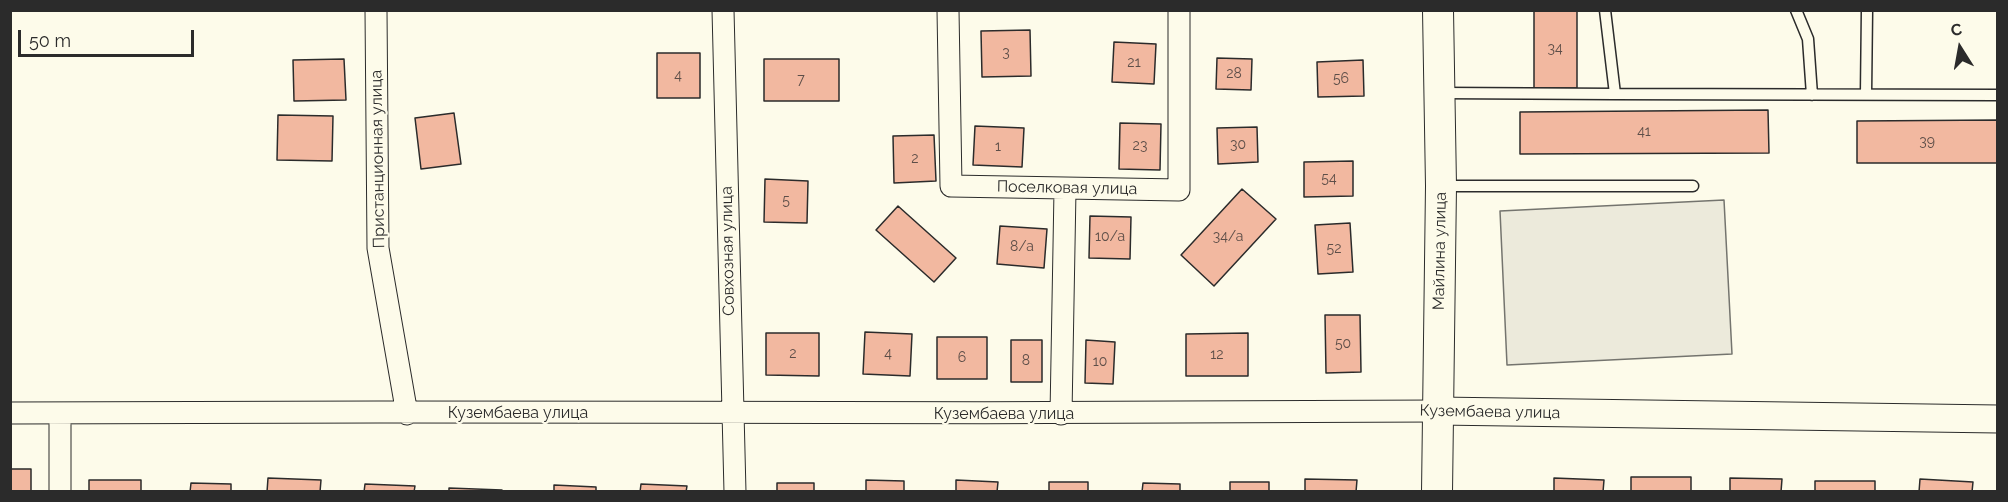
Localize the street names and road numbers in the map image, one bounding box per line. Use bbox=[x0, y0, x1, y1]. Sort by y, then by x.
street label: Пристанционная улица bbox=[367, 70, 389, 248]
street label: Поселковая улица bbox=[997, 177, 1137, 199]
street label: Совхозная улица bbox=[717, 186, 739, 316]
street label: Майлина улица bbox=[1429, 192, 1451, 310]
street label: Кузембаева улица bbox=[1420, 401, 1560, 423]
street label: Кузембаева улица bbox=[448, 403, 588, 423]
street label: Кузембаева улица bbox=[934, 404, 1074, 424]

